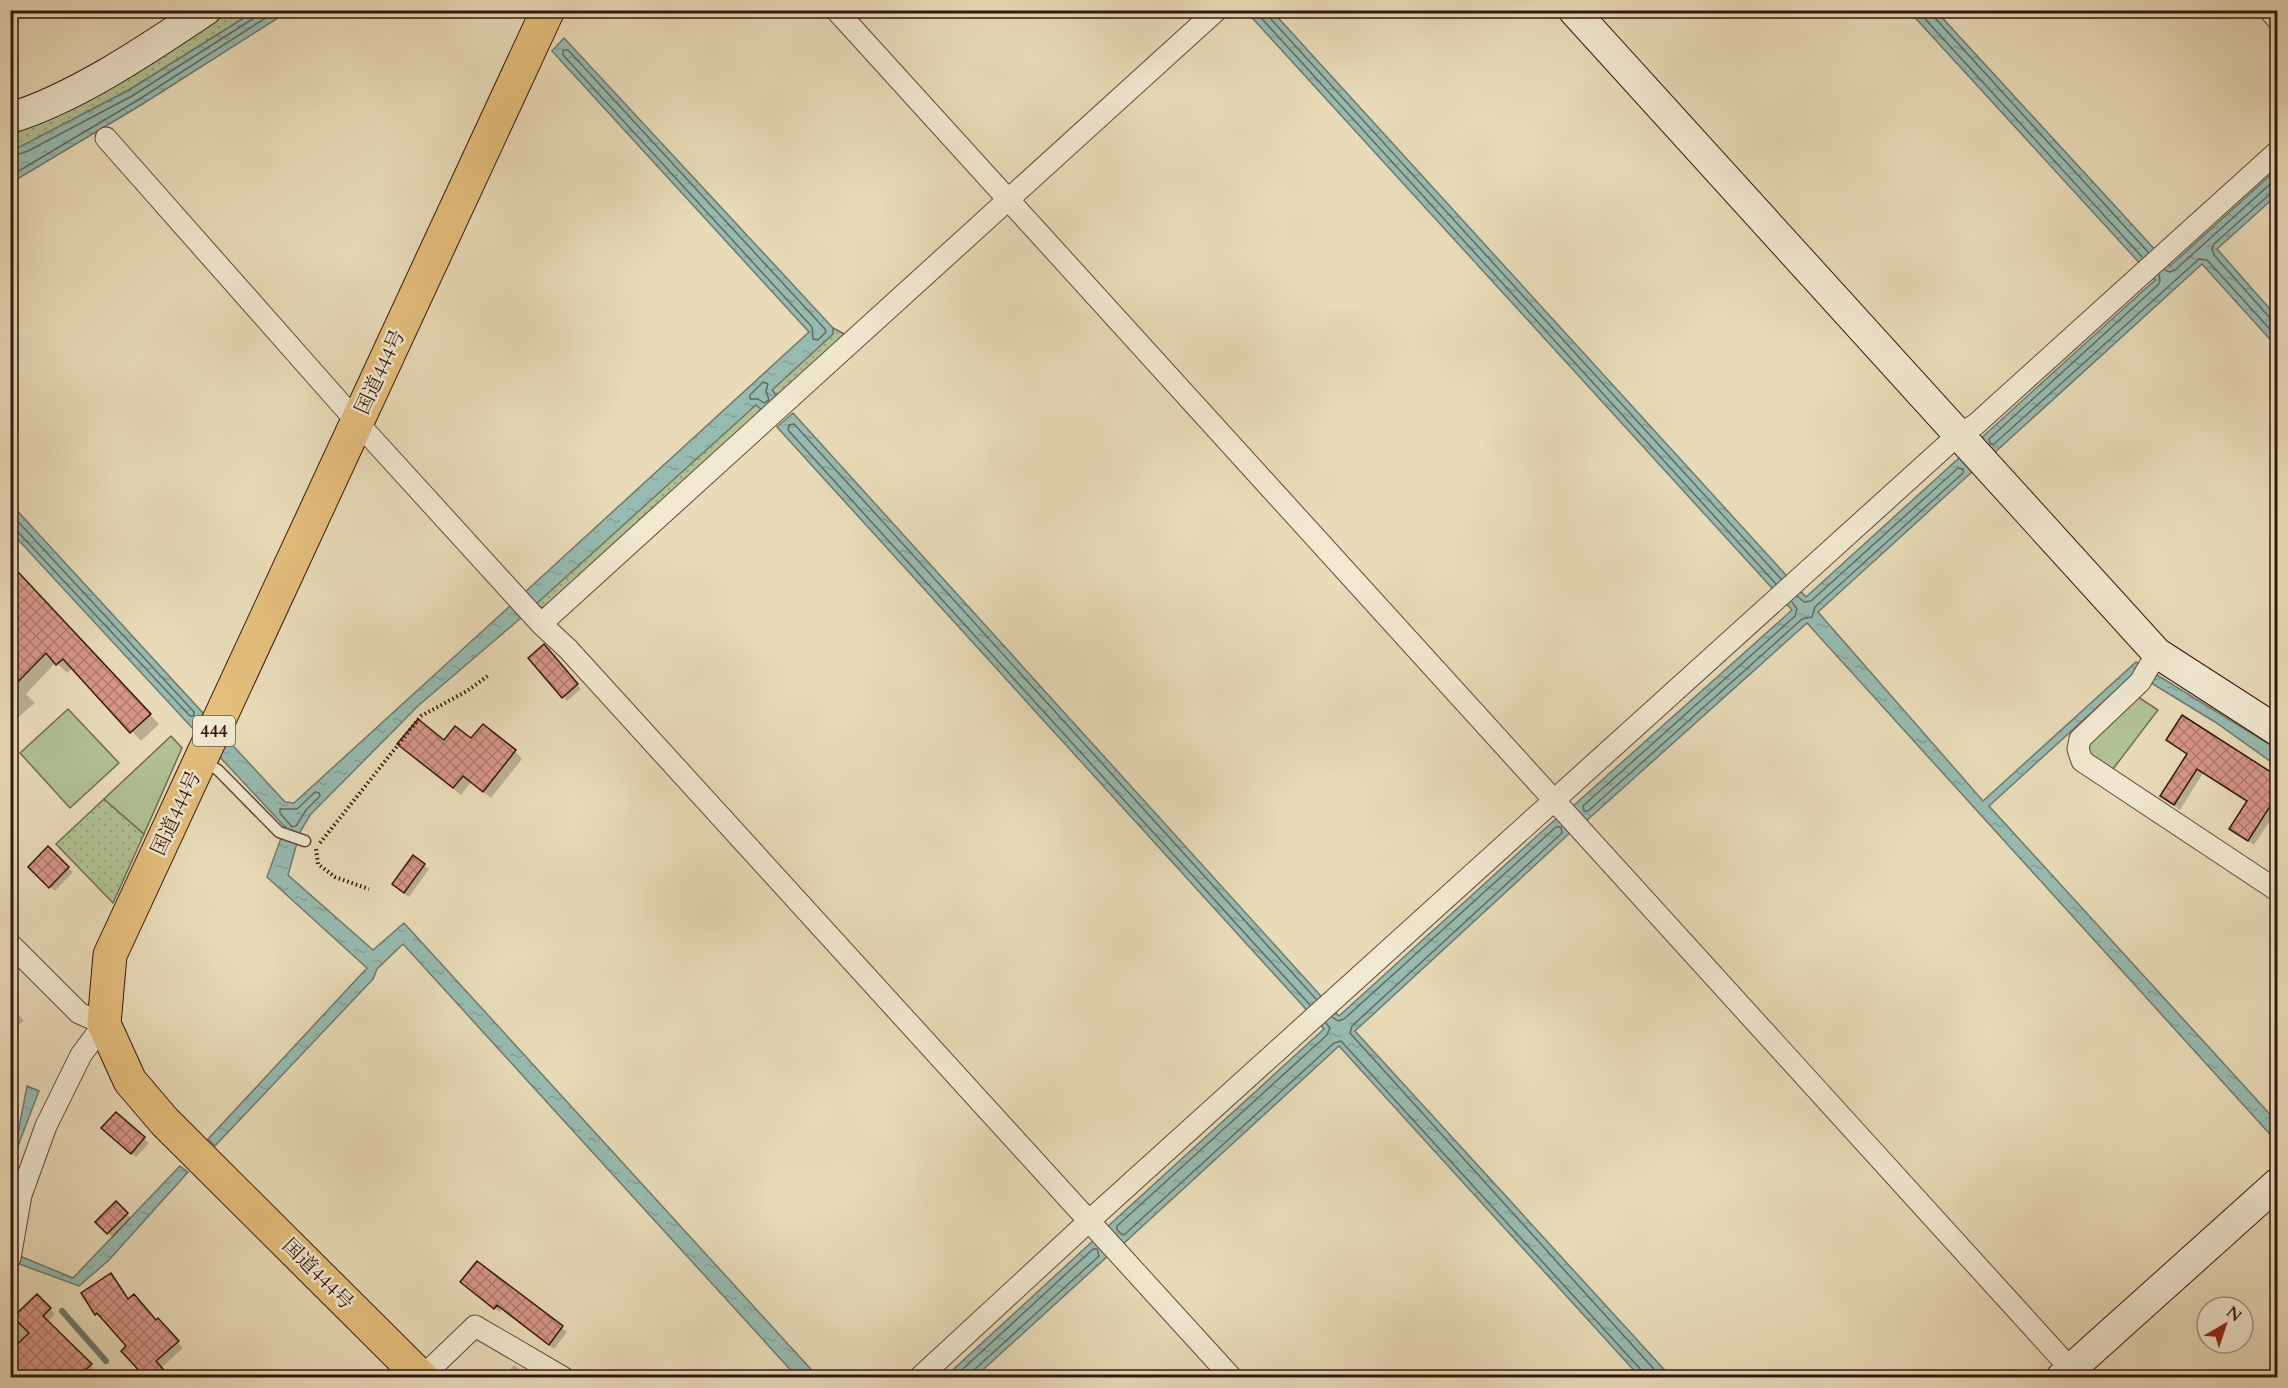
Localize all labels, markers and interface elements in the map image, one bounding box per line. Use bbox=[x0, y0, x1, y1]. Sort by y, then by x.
street label: 国道444号 bbox=[349, 325, 411, 419]
road number: 444 bbox=[193, 716, 235, 746]
street label: 国道444号 bbox=[145, 766, 207, 860]
street label: 国道444号 bbox=[276, 1232, 360, 1316]
north arrow bbox=[2195, 1295, 2255, 1355]
text: N bbox=[2221, 1301, 2246, 1327]

